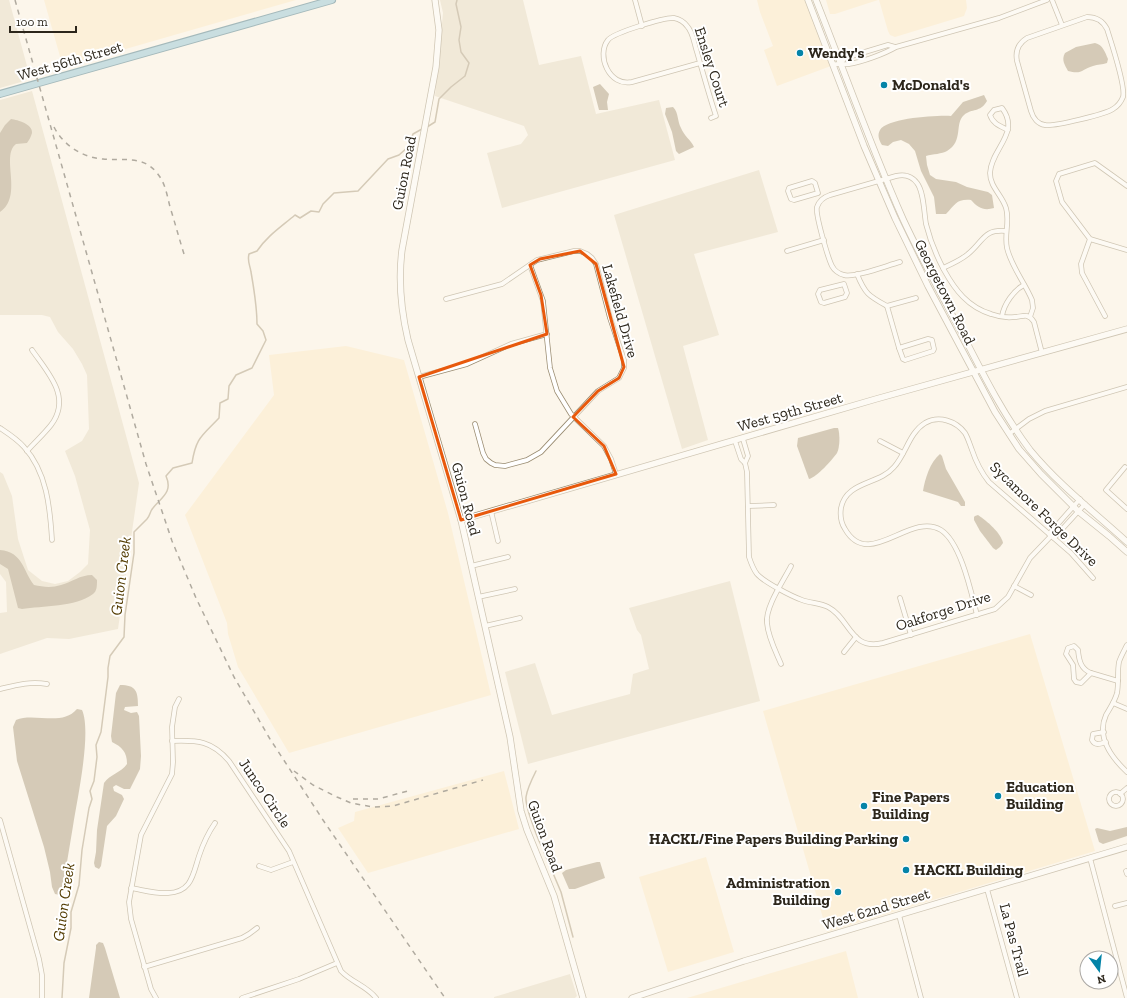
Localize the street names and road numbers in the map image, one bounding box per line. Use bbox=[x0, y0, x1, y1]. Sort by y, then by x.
street label: Ensley Court bbox=[691, 25, 734, 110]
street label: West 56th Street bbox=[15, 37, 125, 85]
street label: Guion Road bbox=[388, 134, 420, 211]
street label: Georgetown Road bbox=[911, 236, 980, 348]
street label: Lakefield Drive bbox=[598, 262, 642, 360]
street label: West 59th Street bbox=[735, 388, 845, 436]
street label: Sycamore Forge Drive bbox=[986, 458, 1102, 570]
street label: Guion Road bbox=[448, 460, 485, 538]
street label: Oakforge Drive bbox=[893, 587, 993, 635]
street label: Junco Circle bbox=[235, 755, 295, 831]
street label: Guion Road bbox=[524, 798, 567, 875]
street label: West 62nd Street bbox=[820, 884, 932, 934]
street label: La Pas Trail bbox=[996, 901, 1032, 979]

